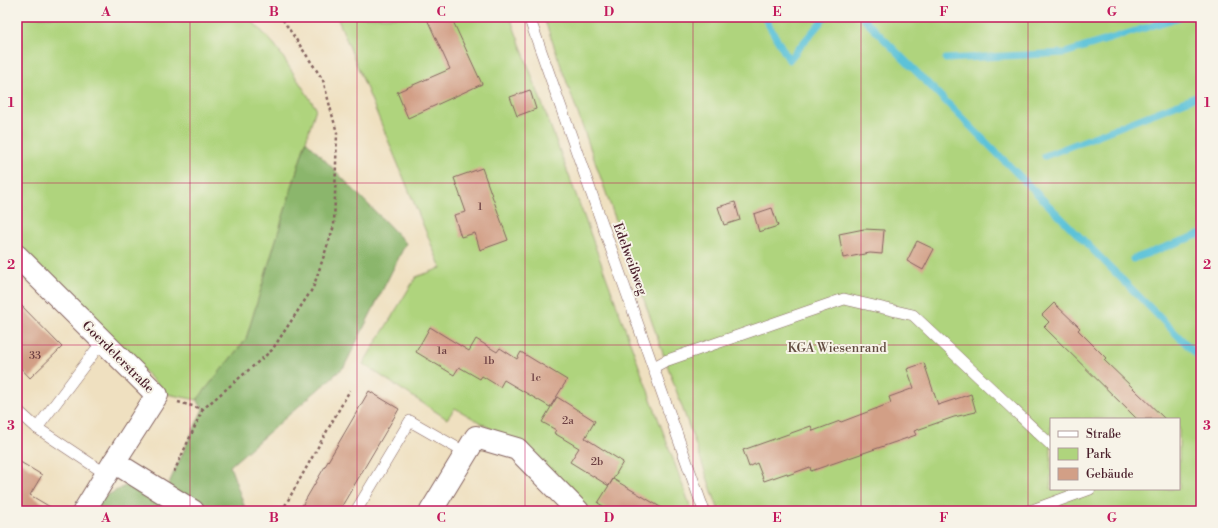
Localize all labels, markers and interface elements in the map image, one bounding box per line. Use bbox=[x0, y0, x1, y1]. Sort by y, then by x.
text: A bbox=[100, 4, 111, 20]
text: B bbox=[269, 4, 279, 20]
text: C bbox=[436, 4, 446, 20]
text: D bbox=[604, 4, 614, 20]
text: E bbox=[772, 4, 782, 20]
text: F bbox=[939, 4, 949, 20]
text: G bbox=[1107, 4, 1118, 20]
text: 1 bbox=[8, 95, 15, 111]
text: 1 bbox=[1204, 95, 1211, 111]
house number: 1 bbox=[478, 200, 483, 214]
street label: Edelweißweg bbox=[609, 221, 651, 298]
text: 2 bbox=[7, 257, 15, 273]
text: 2 bbox=[1203, 257, 1211, 273]
street label: Goerdelerstraße bbox=[79, 318, 158, 397]
park label: KGA Wiesenrand bbox=[787, 340, 887, 356]
house number: 1a bbox=[437, 344, 448, 358]
house number: 33 bbox=[29, 349, 41, 363]
house number: 1b bbox=[483, 354, 495, 368]
house number: 1c bbox=[531, 371, 542, 385]
house number: 2a bbox=[562, 414, 574, 428]
text: 3 bbox=[7, 418, 15, 434]
legend bbox=[1050, 418, 1180, 490]
text: 3 bbox=[1203, 418, 1211, 434]
text: Straße bbox=[1086, 427, 1121, 442]
text: Park bbox=[1086, 447, 1112, 462]
house number: 2b bbox=[591, 455, 603, 469]
text: Gebäude bbox=[1086, 467, 1134, 482]
text: A bbox=[100, 510, 111, 526]
text: B bbox=[269, 510, 279, 526]
text: C bbox=[436, 510, 446, 526]
text: D bbox=[604, 510, 614, 526]
text: E bbox=[772, 510, 782, 526]
text: F bbox=[939, 510, 949, 526]
text: G bbox=[1107, 510, 1118, 526]

